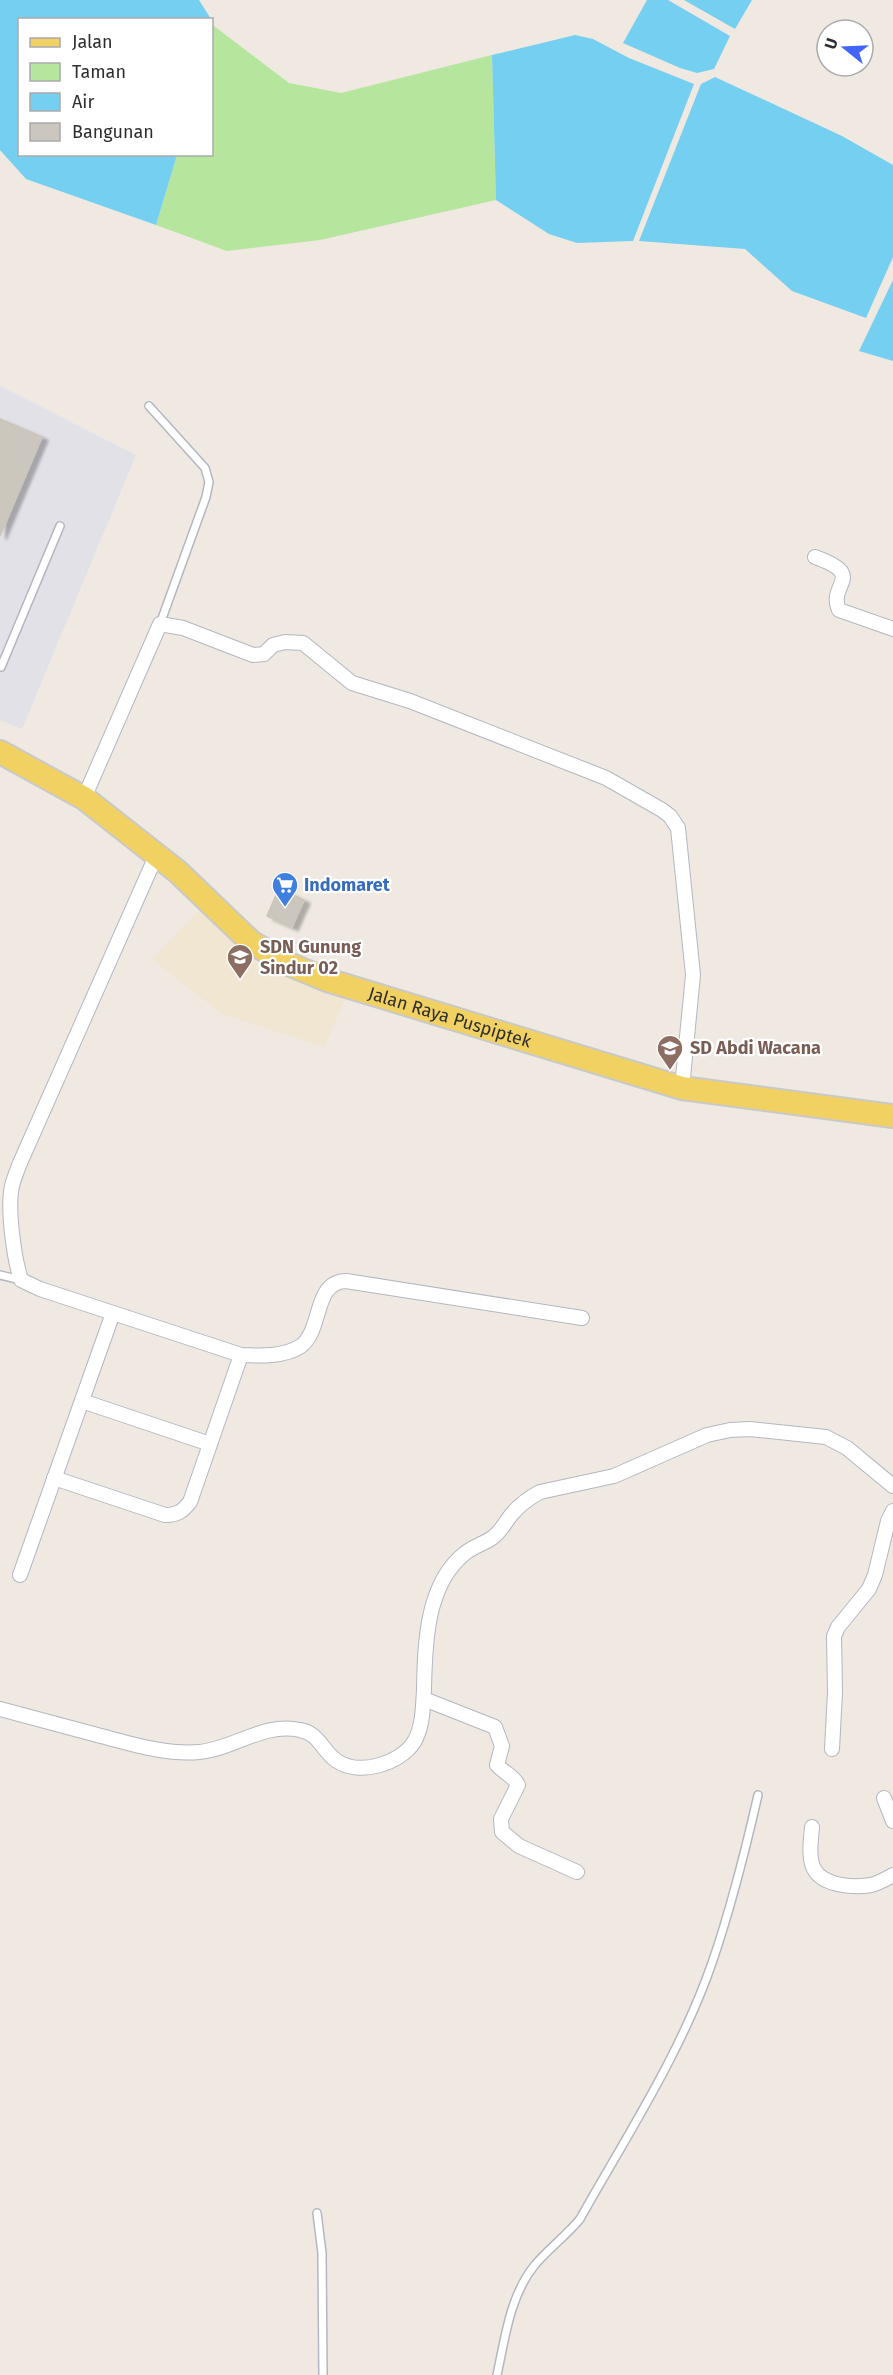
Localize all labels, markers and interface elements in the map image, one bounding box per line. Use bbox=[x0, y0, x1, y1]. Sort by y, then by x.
legend bbox=[18, 18, 213, 156]
north arrow bbox=[815, 18, 875, 78]
text: Jalan bbox=[72, 31, 113, 53]
text: U bbox=[821, 36, 842, 51]
text: Taman bbox=[72, 61, 126, 83]
text: Air bbox=[72, 91, 94, 113]
text: Bangunan bbox=[72, 121, 154, 143]
supermarket icon: Indomaret bbox=[270, 870, 300, 908]
place label: Indomaret bbox=[304, 874, 391, 896]
place label: SDN Gunung Sindur 02 bbox=[260, 936, 361, 979]
school or university icon: SDN Gunung Sindur 02 bbox=[225, 942, 255, 980]
street label: Jalan Raya Puspiptek bbox=[365, 982, 535, 1053]
school or university icon: SD Abdi Wacana bbox=[655, 1033, 685, 1071]
place label: SD Abdi Wacana bbox=[690, 1037, 821, 1059]

